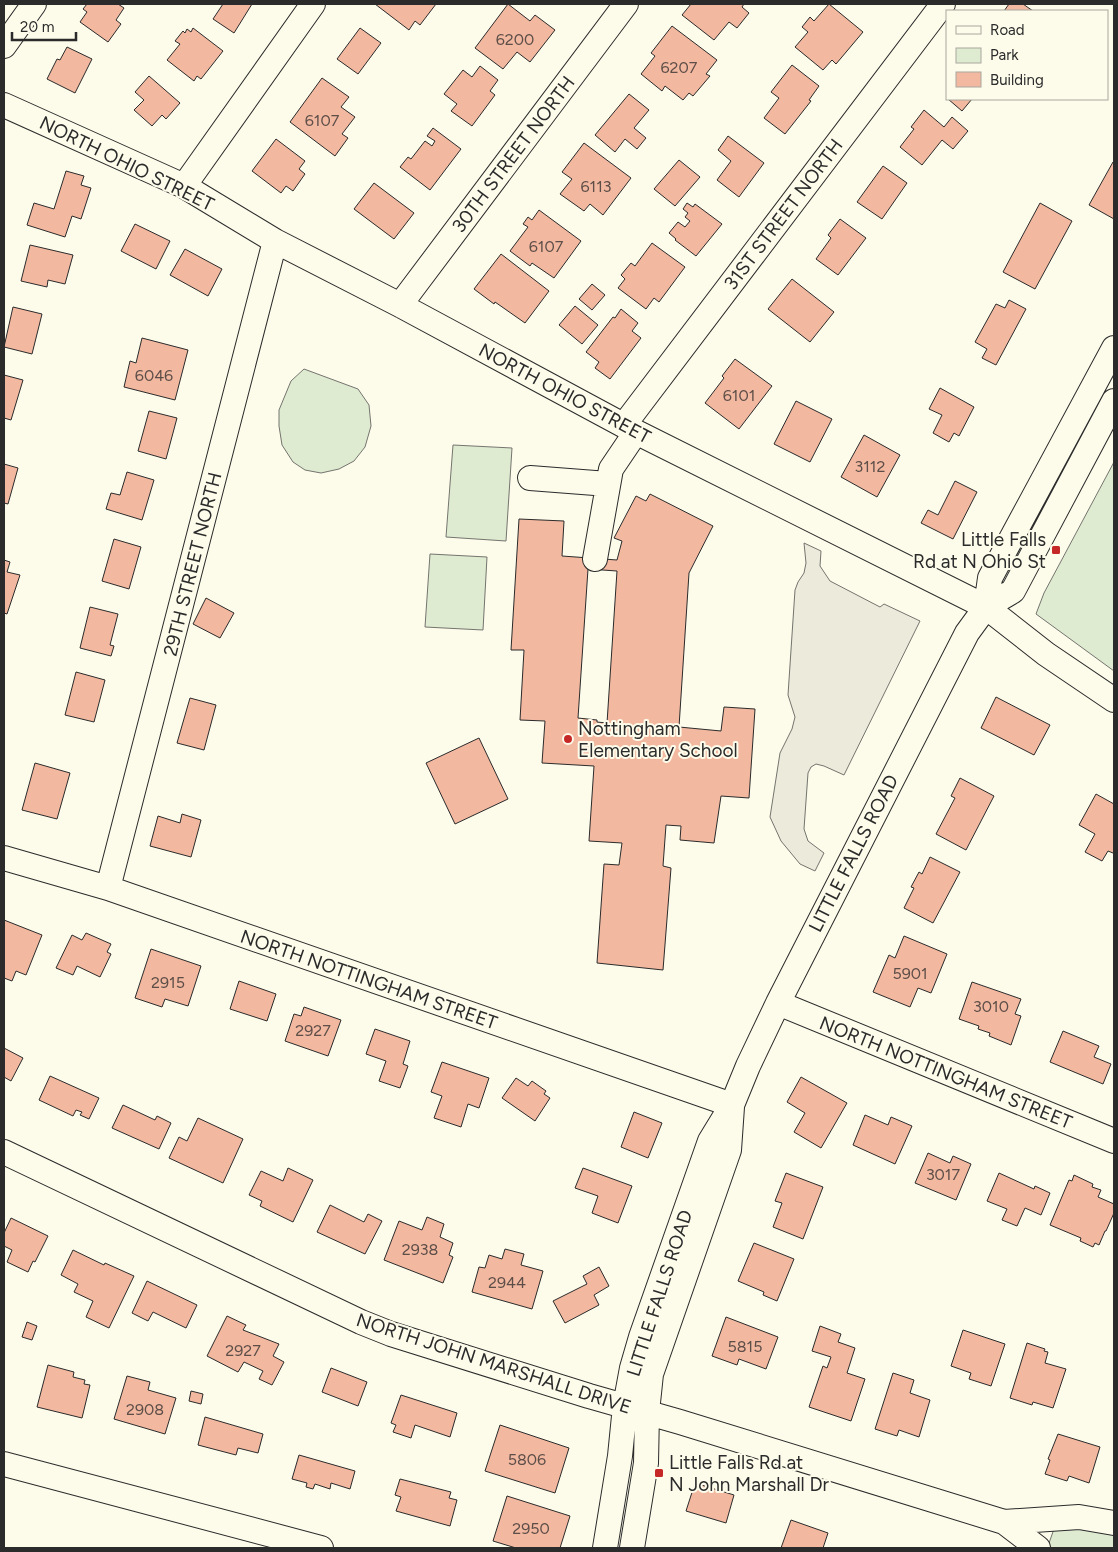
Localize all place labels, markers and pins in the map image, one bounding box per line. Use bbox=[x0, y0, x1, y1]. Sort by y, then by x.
place label: Little Falls Rd at N Ohio St bbox=[913, 528, 1046, 573]
marker: Little Falls Rd at N Ohio St bbox=[1050, 544, 1062, 556]
place label: Nottingham Elementary School bbox=[578, 717, 738, 762]
marker: Nottingham Elementary School bbox=[562, 733, 574, 745]
place label: Little Falls Rd at N John Marshall Dr bbox=[669, 1451, 830, 1496]
marker: Little Falls Rd at N John Marshall Dr bbox=[653, 1467, 665, 1479]

